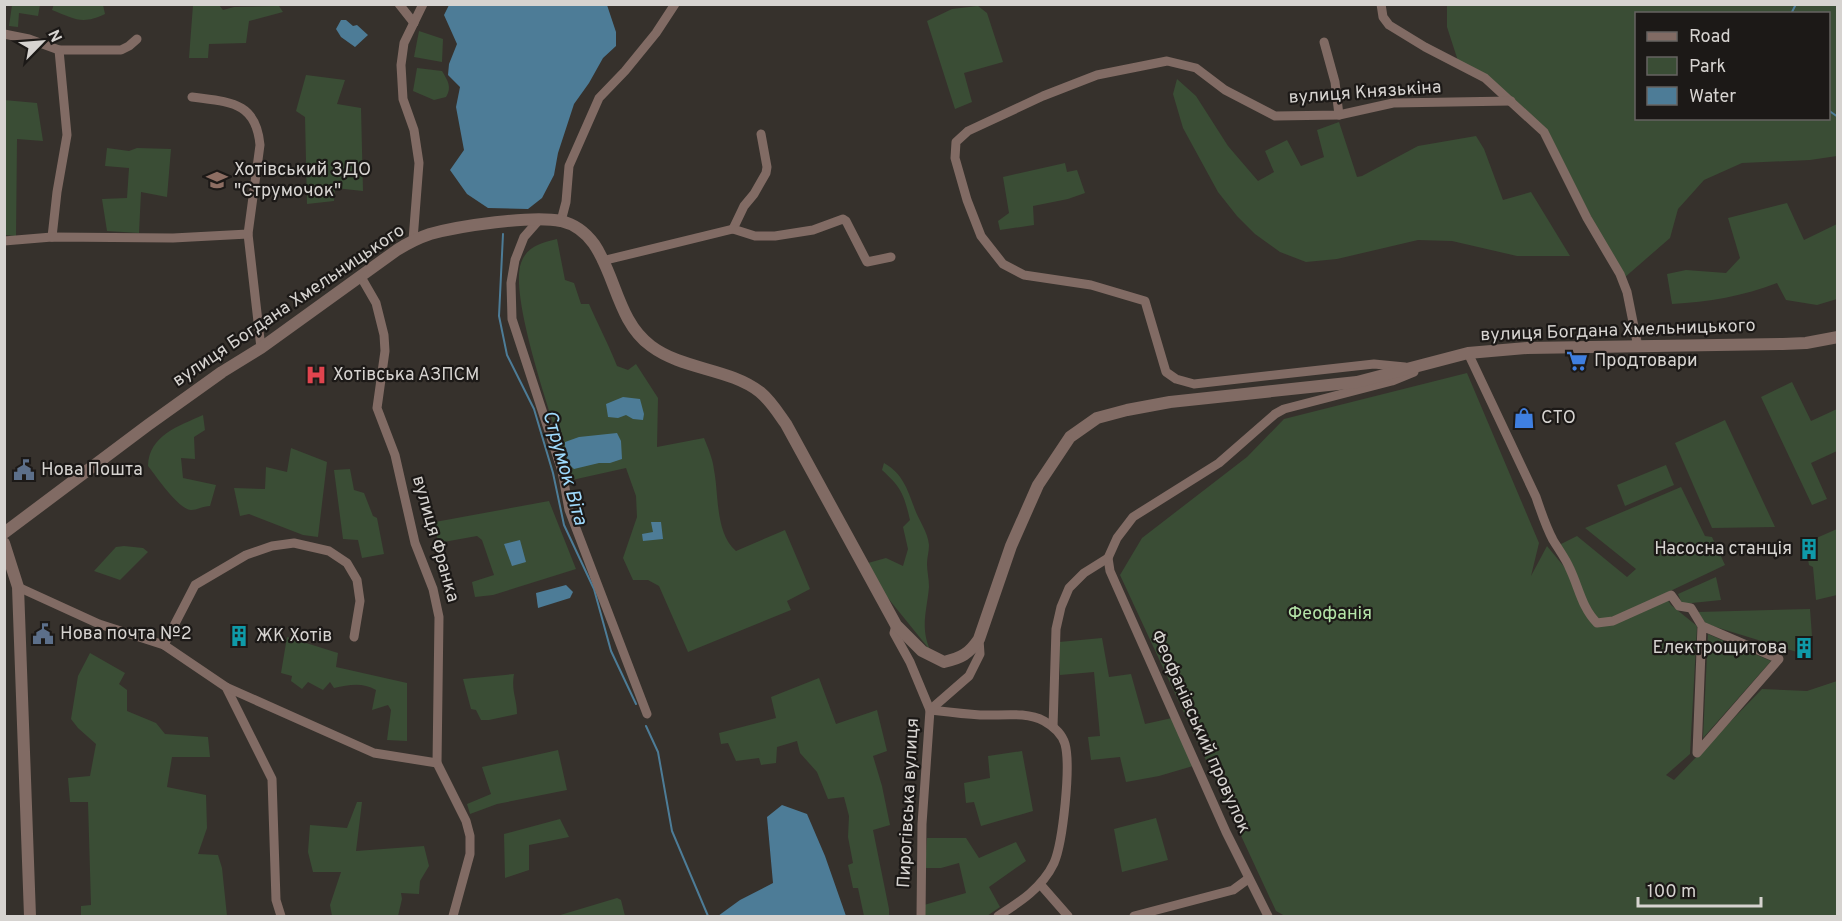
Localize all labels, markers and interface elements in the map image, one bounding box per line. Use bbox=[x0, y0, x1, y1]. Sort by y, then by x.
north arrow bbox=[12, 12, 72, 72]
legend bbox=[1635, 12, 1830, 120]
text: Road bbox=[1689, 26, 1731, 49]
text: N bbox=[42, 27, 65, 46]
text: Park bbox=[1689, 56, 1726, 79]
street label: вулиця Князькіна bbox=[1288, 76, 1442, 110]
text: Water bbox=[1689, 86, 1736, 109]
place label: Хотівський ЗДО "Струмочок" bbox=[234, 159, 371, 203]
school or university icon: Хотівський ЗДО "Струмочок" bbox=[205, 168, 229, 192]
street label: вулиця Богдана Хмельницького bbox=[168, 219, 410, 393]
street label: вулиця Богдана Хмельницького bbox=[1480, 315, 1756, 347]
supermarket icon: Продтовари bbox=[1565, 349, 1589, 373]
place label: Продтовари bbox=[1594, 350, 1698, 373]
hospital icon: Хотівська АЗПСМ bbox=[304, 363, 328, 387]
place label: Хотівська АЗПСМ bbox=[333, 364, 480, 387]
shop icon: СТО bbox=[1512, 406, 1536, 430]
place label: СТО bbox=[1541, 407, 1576, 430]
water label: Струмок Віта bbox=[535, 408, 593, 529]
public building icon: Нова Пошта bbox=[12, 458, 36, 482]
place label: Нова Пошта bbox=[41, 459, 143, 482]
street label: вулиця Франка bbox=[406, 473, 464, 605]
building icon: Насосна станція bbox=[1797, 537, 1821, 561]
place label: Насосна станція bbox=[1654, 538, 1792, 561]
park label: Феофанія bbox=[1288, 603, 1372, 626]
public building icon: Нова почта №2 bbox=[31, 622, 55, 646]
place label: Нова почта №2 bbox=[60, 623, 192, 646]
building icon: ЖК Хотів bbox=[227, 624, 251, 648]
place label: ЖК Хотів bbox=[256, 625, 332, 648]
street label: Феофанівський провулок bbox=[1145, 627, 1255, 837]
building icon: Електрощитова bbox=[1792, 636, 1816, 660]
place label: Електрощитова bbox=[1652, 637, 1787, 660]
street label: Пирогівська вулиця bbox=[893, 717, 925, 889]
scale bar bbox=[1638, 870, 1761, 908]
text: 100 m bbox=[1647, 881, 1696, 904]

